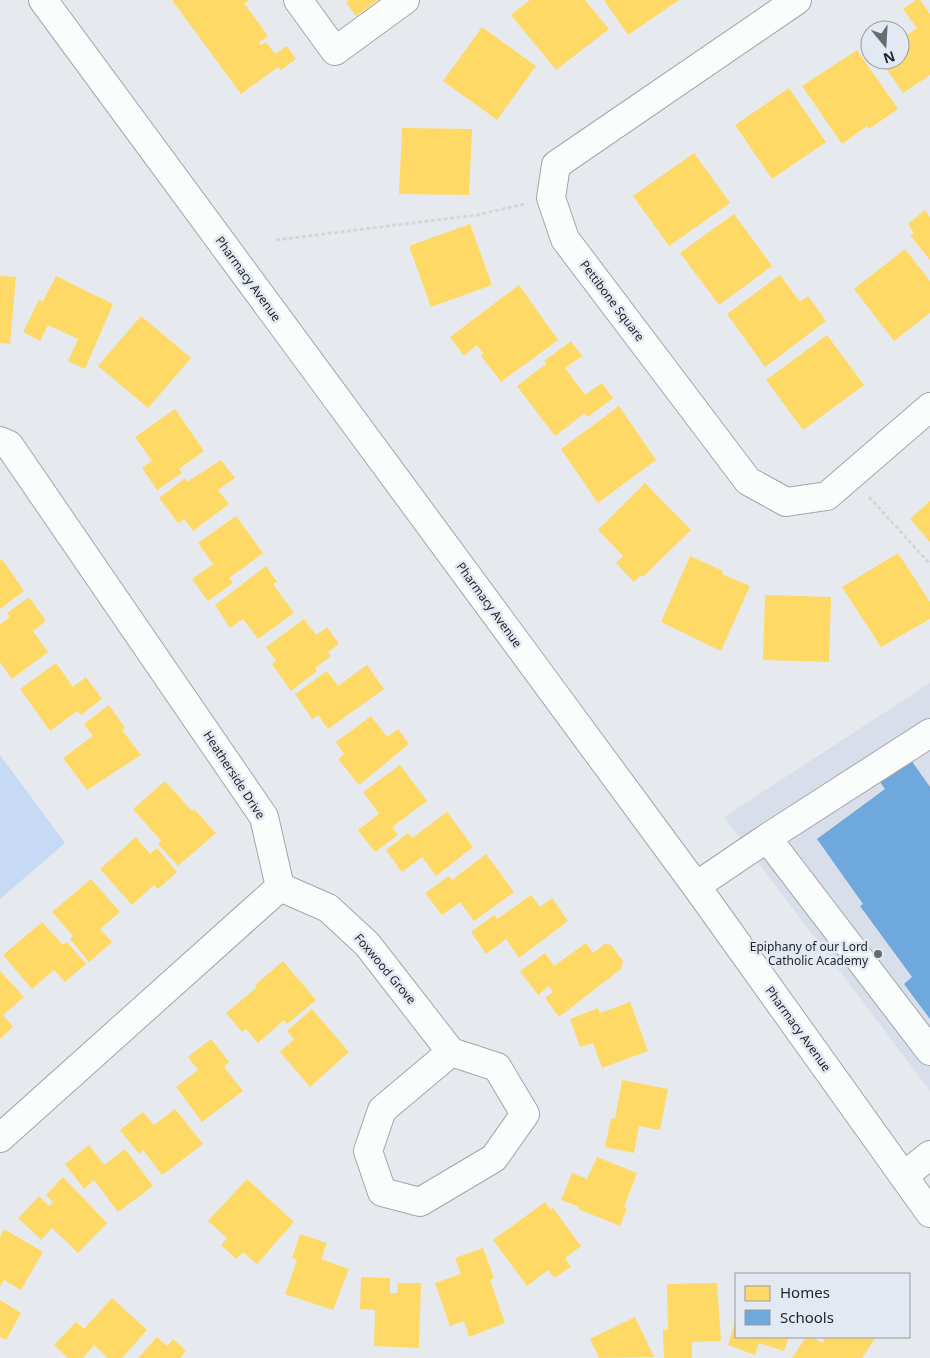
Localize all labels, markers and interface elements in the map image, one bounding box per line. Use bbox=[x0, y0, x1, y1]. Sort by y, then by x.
north arrow bbox=[860, 20, 910, 70]
text: N bbox=[881, 47, 898, 69]
street label: Pharmacy Avenue bbox=[212, 233, 285, 325]
street label: Pettibone Square bbox=[576, 257, 649, 345]
street label: Pharmacy Avenue bbox=[453, 559, 526, 651]
street label: Heatherside Drive bbox=[200, 727, 269, 822]
street label: Foxwood Grove bbox=[351, 930, 420, 1008]
place label: Epiphany of our Lord Catholic Academy bbox=[750, 938, 869, 969]
marker: Epiphany of our Lord Catholic Academy bbox=[872, 948, 884, 960]
street label: Pharmacy Avenue bbox=[762, 983, 835, 1075]
legend bbox=[735, 1273, 910, 1338]
text: Homes bbox=[780, 1282, 830, 1302]
text: Schools bbox=[780, 1307, 834, 1327]

